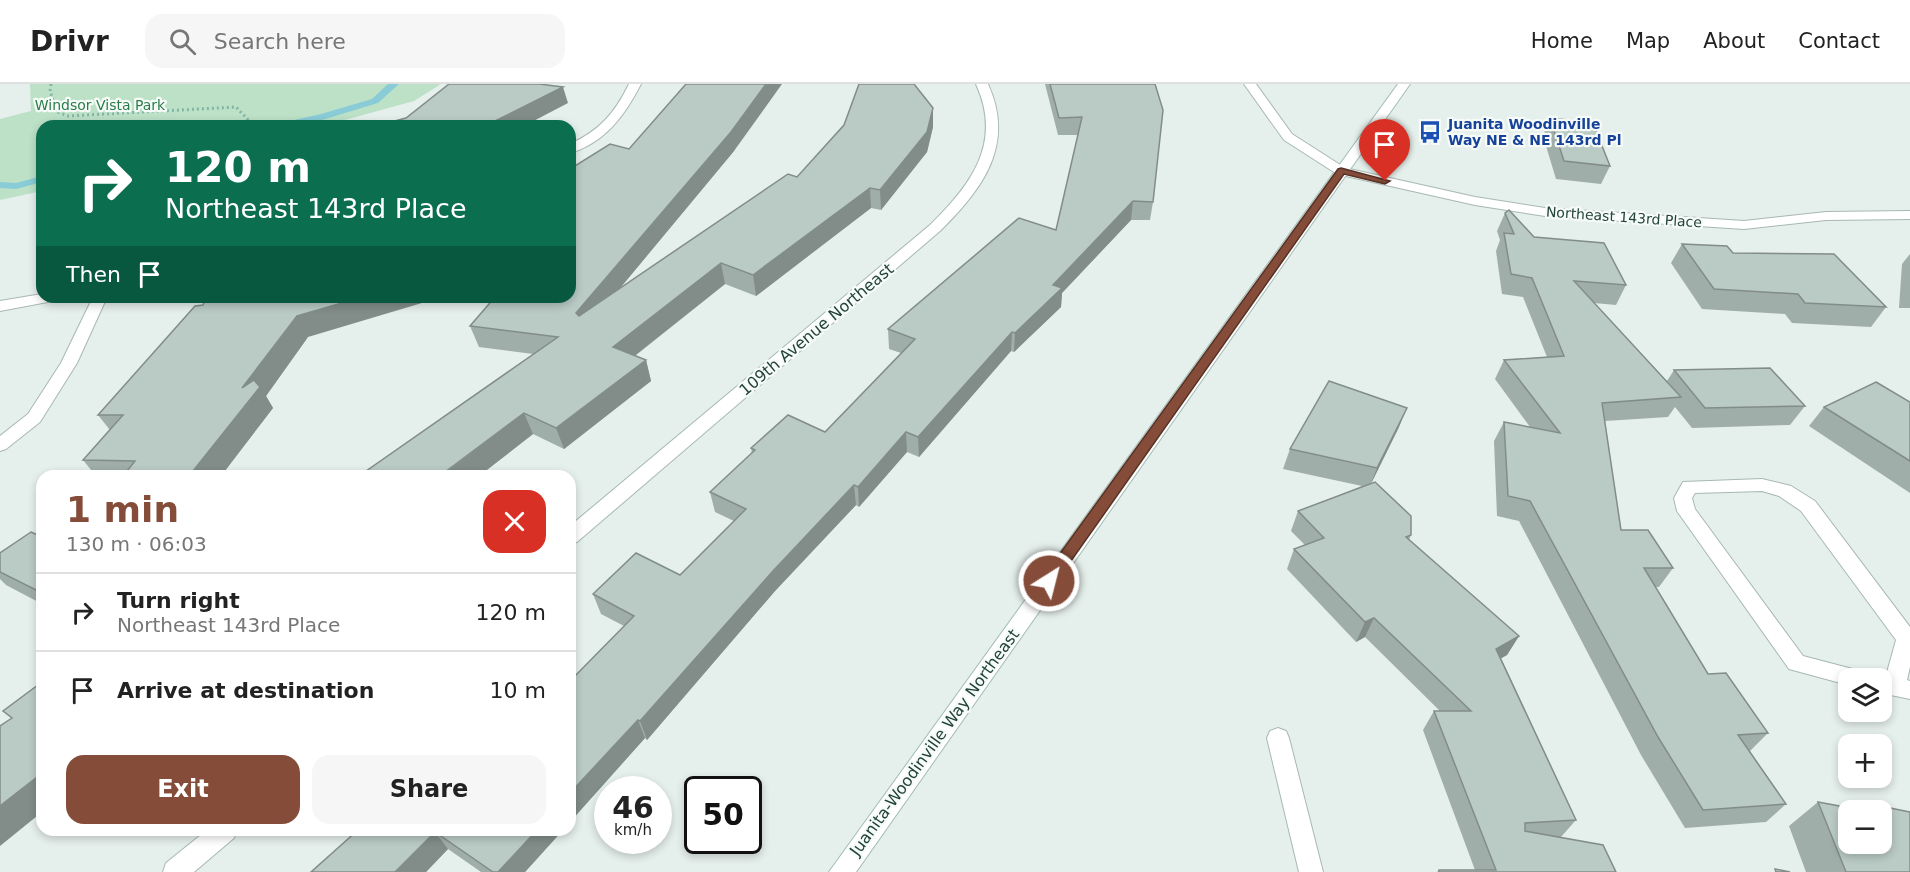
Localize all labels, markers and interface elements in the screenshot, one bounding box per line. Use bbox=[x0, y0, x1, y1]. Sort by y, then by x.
search box bbox=[145, 14, 565, 68]
text: Drivr bbox=[30, 25, 109, 58]
icon: search bbox=[166, 25, 199, 58]
text: Search here bbox=[214, 29, 346, 54]
text: Home bbox=[1531, 29, 1593, 53]
text: Map bbox=[1626, 29, 1670, 53]
text: About bbox=[1703, 29, 1765, 53]
text: Contact bbox=[1798, 29, 1880, 53]
park label: Windsor Vista Park bbox=[35, 97, 166, 113]
place label: Juanita Woodinville Way NE & NE 143rd Pl bbox=[1447, 116, 1621, 148]
pin bbox=[1359, 119, 1410, 181]
bus stop icon: Juanita Woodinville Way NE & NE 143rd Pl bbox=[1417, 119, 1443, 145]
icon: arrive bbox=[1368, 128, 1401, 161]
text: 120 m bbox=[165, 143, 311, 192]
icon: right bbox=[66, 144, 144, 222]
text: Northeast 143rd Place bbox=[165, 193, 467, 224]
street label: Northeast 143rd Place bbox=[1545, 204, 1703, 230]
icon: arrive bbox=[133, 258, 166, 291]
street label: 109th Avenue Northeast bbox=[735, 259, 897, 400]
text: Then bbox=[66, 262, 121, 287]
text: 1 min bbox=[66, 489, 179, 530]
button: close bbox=[483, 490, 546, 553]
text: 130 m · 06:03 bbox=[66, 532, 207, 556]
position arrow bbox=[1017, 549, 1081, 613]
text: Turn right bbox=[117, 588, 240, 613]
icon: right bbox=[66, 596, 99, 629]
text: 120 m bbox=[476, 600, 546, 625]
text: Northeast 143rd Place bbox=[117, 613, 340, 637]
street label: Juanita-Woodinville Way Northeast bbox=[845, 625, 1023, 860]
map controls bbox=[1838, 668, 1892, 854]
button: layers bbox=[1838, 668, 1892, 722]
icon: arrive bbox=[66, 674, 99, 707]
text: Arrive at destination bbox=[117, 678, 374, 703]
text: 10 m bbox=[490, 678, 546, 703]
button: + bbox=[1838, 734, 1892, 788]
button: Exit bbox=[66, 755, 300, 824]
button: Share bbox=[312, 755, 546, 824]
speed limit sign: 50 bbox=[684, 776, 762, 854]
text: 46 bbox=[612, 790, 654, 825]
button: − bbox=[1838, 800, 1892, 854]
text: km/h bbox=[614, 821, 652, 839]

